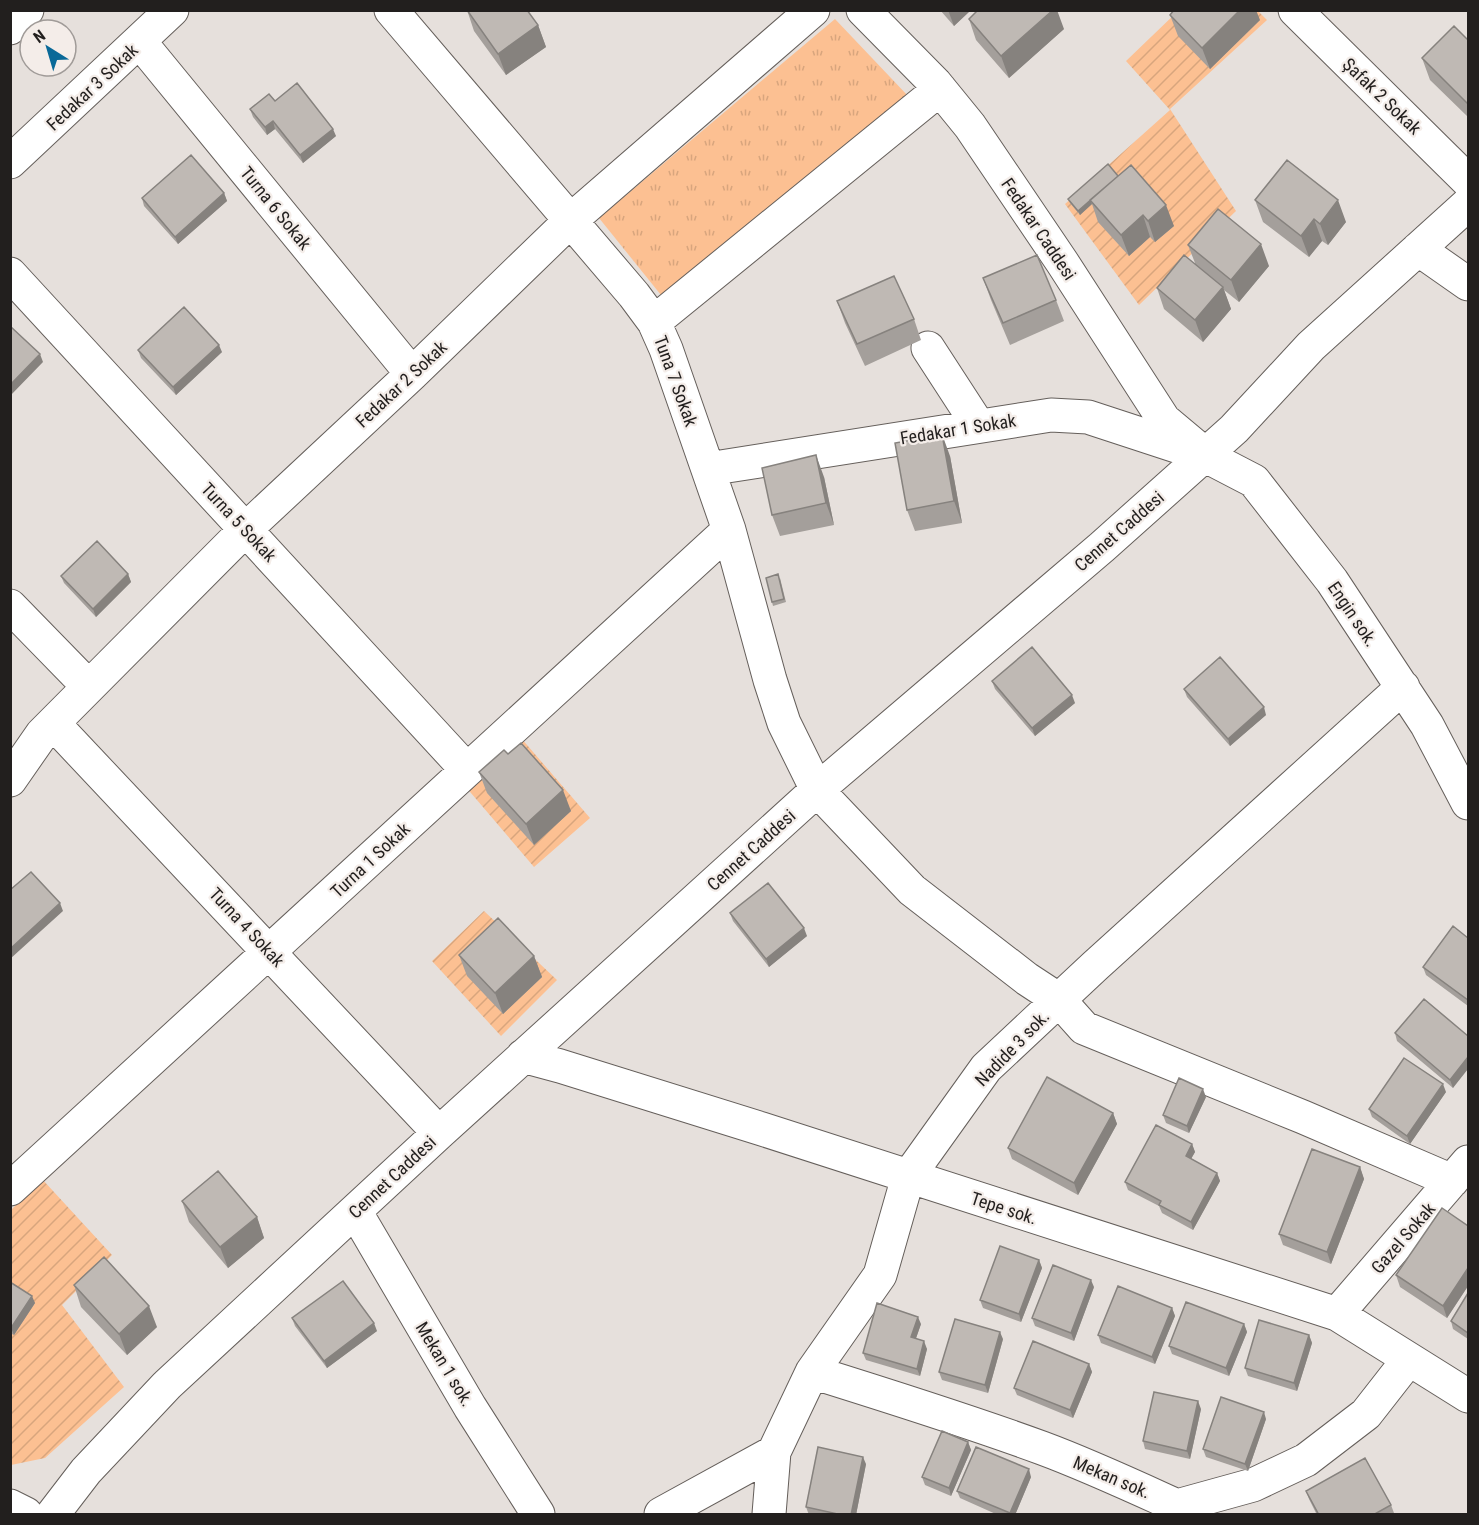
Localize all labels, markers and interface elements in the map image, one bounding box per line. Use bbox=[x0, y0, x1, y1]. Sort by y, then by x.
north arrow bbox=[18, 18, 78, 78]
text: N bbox=[30, 26, 49, 47]
street label: Fedakar 3 Sokak bbox=[42, 39, 142, 135]
street label: Şafak 2 Sokak bbox=[1338, 53, 1426, 139]
street label: Turna 6 Sokak bbox=[236, 162, 316, 254]
street label: Fedakar Caddesi bbox=[997, 174, 1081, 284]
street label: Tuna 7 Sokak bbox=[650, 333, 702, 429]
street label: Fedakar 2 Sokak bbox=[351, 336, 451, 432]
street label: Fedakar 1 Sokak bbox=[899, 409, 1017, 449]
street label: Turna 5 Sokak bbox=[197, 478, 281, 566]
street label: Cennet Caddesi bbox=[1070, 487, 1168, 575]
street label: Engin sok. bbox=[1324, 578, 1382, 650]
street label: Cennet Caddesi bbox=[703, 805, 799, 895]
street label: Turna 1 Sokak bbox=[326, 818, 414, 902]
street label: Turna 4 Sokak bbox=[205, 883, 289, 971]
street label: Nadide 3 sok. bbox=[971, 1006, 1053, 1090]
street label: Cennet Caddesi bbox=[344, 1131, 440, 1223]
street label: Tepe sok. bbox=[968, 1187, 1040, 1229]
street label: Gazel Sokak bbox=[1367, 1198, 1439, 1278]
street label: Mekan 1 sok. bbox=[412, 1318, 478, 1410]
street label: Mekan sok. bbox=[1070, 1451, 1154, 1503]

